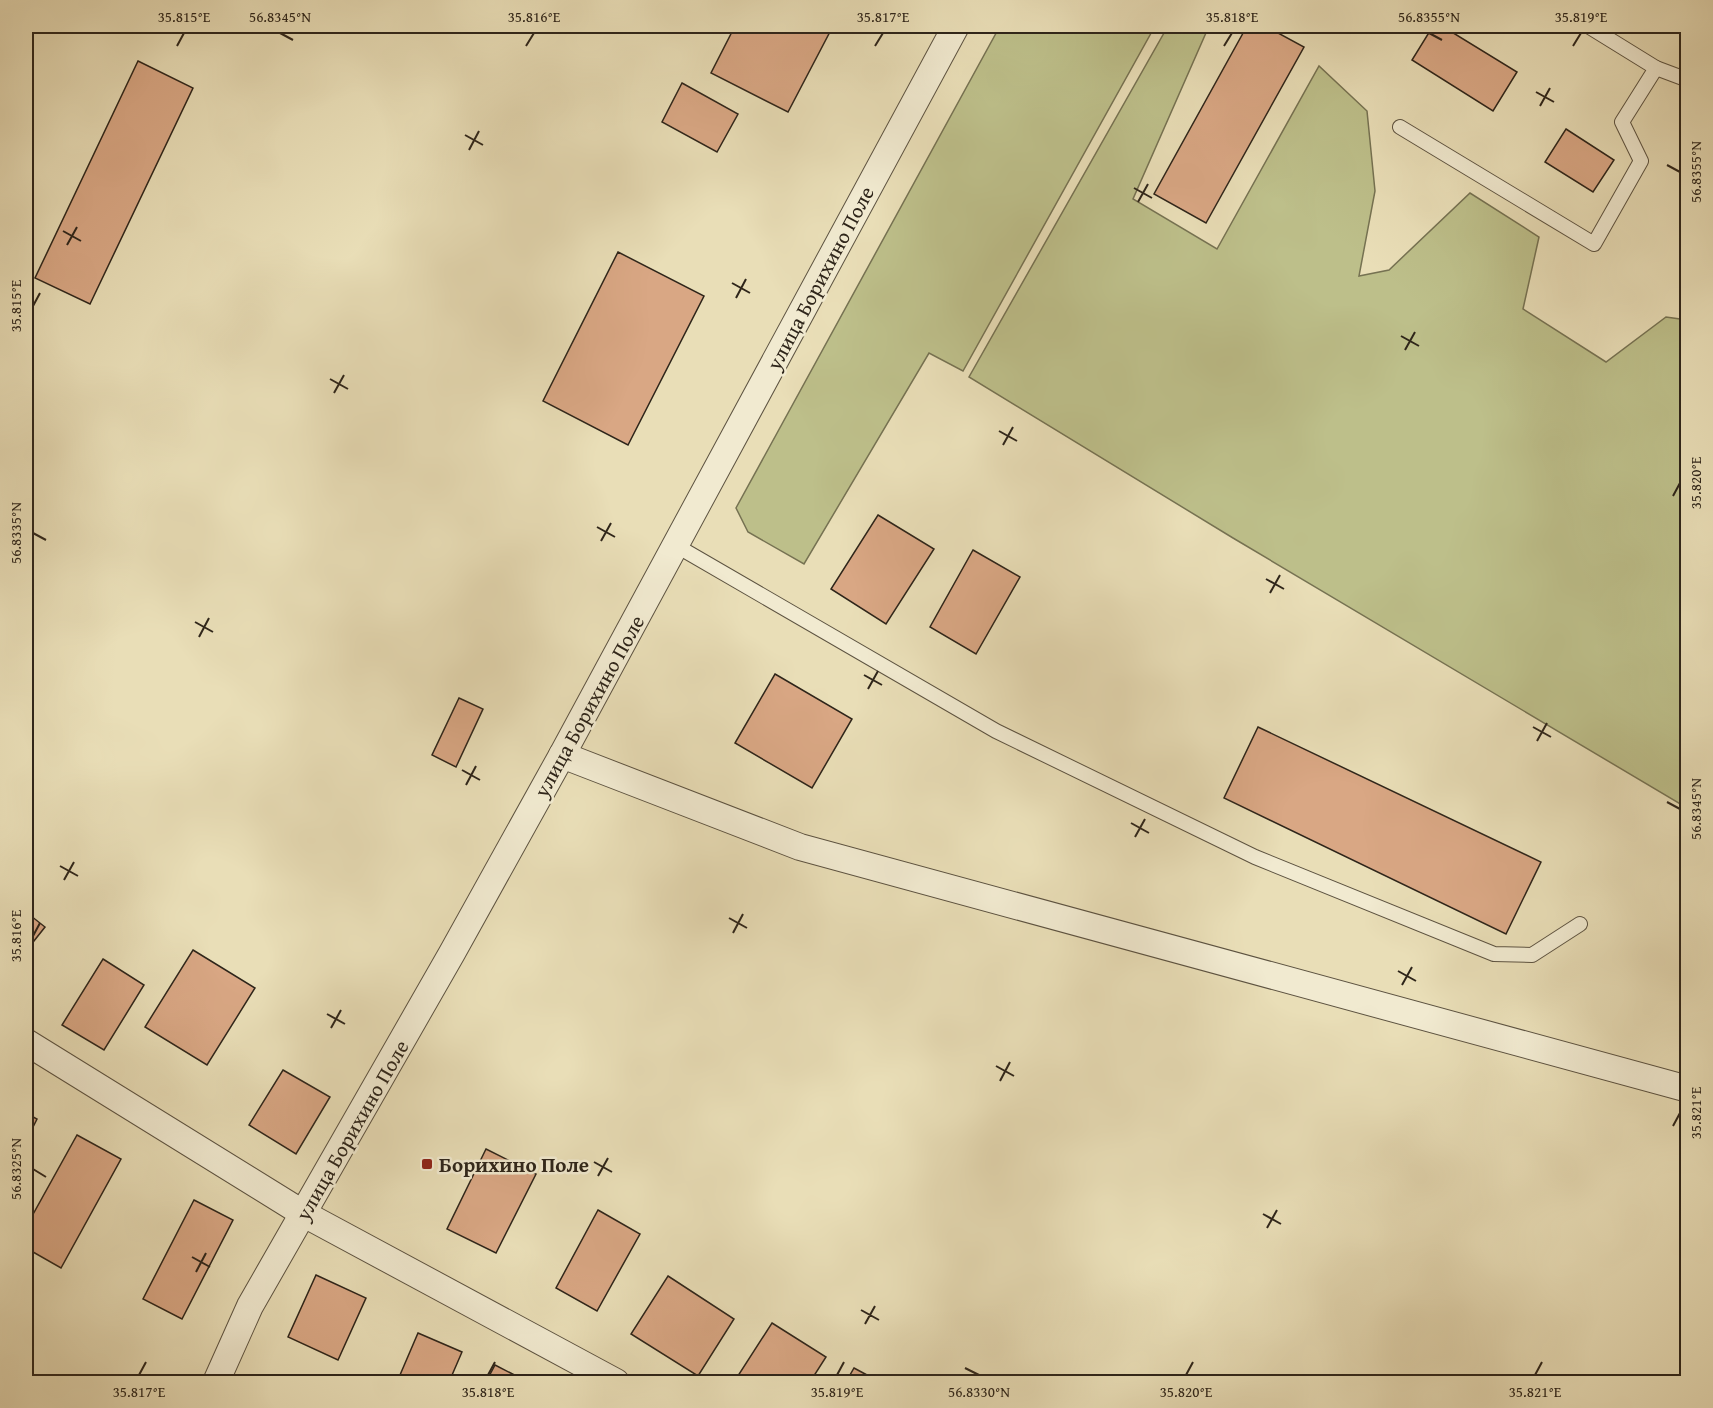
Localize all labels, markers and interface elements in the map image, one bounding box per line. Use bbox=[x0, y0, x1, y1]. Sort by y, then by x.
text: 35.815°E bbox=[158, 6, 211, 27]
text: 56.8345°N bbox=[249, 6, 311, 27]
text: 35.816°E bbox=[508, 6, 561, 27]
text: 35.817°E bbox=[857, 6, 910, 27]
text: 35.818°E bbox=[1206, 6, 1259, 27]
text: 56.8355°N bbox=[1398, 6, 1460, 27]
text: 35.819°E bbox=[1555, 6, 1608, 27]
text: 56.8355°N bbox=[1685, 141, 1706, 203]
street label: улица Борихино Поле bbox=[758, 180, 882, 376]
text: 35.815°E bbox=[5, 279, 26, 332]
text: 35.820°E bbox=[1685, 456, 1706, 509]
text: 56.8335°N bbox=[5, 502, 26, 564]
street label: улица Борихино Поле bbox=[525, 609, 652, 804]
text: 56.8345°N bbox=[1685, 778, 1706, 840]
text: 35.816°E bbox=[5, 909, 26, 962]
street label: улица Борихино Поле bbox=[287, 1034, 417, 1227]
text: 35.821°E bbox=[1685, 1086, 1706, 1139]
text: 56.8325°N bbox=[5, 1138, 26, 1200]
place label: Борихино Поле bbox=[439, 1149, 589, 1180]
marker: Борихино Поле bbox=[420, 1157, 434, 1171]
text: 35.817°E bbox=[113, 1381, 166, 1402]
text: 35.818°E bbox=[462, 1381, 515, 1402]
text: 35.819°E bbox=[811, 1381, 864, 1402]
text: 56.8330°N bbox=[948, 1381, 1010, 1402]
text: 35.820°E bbox=[1160, 1381, 1213, 1402]
text: 35.821°E bbox=[1509, 1381, 1562, 1402]

